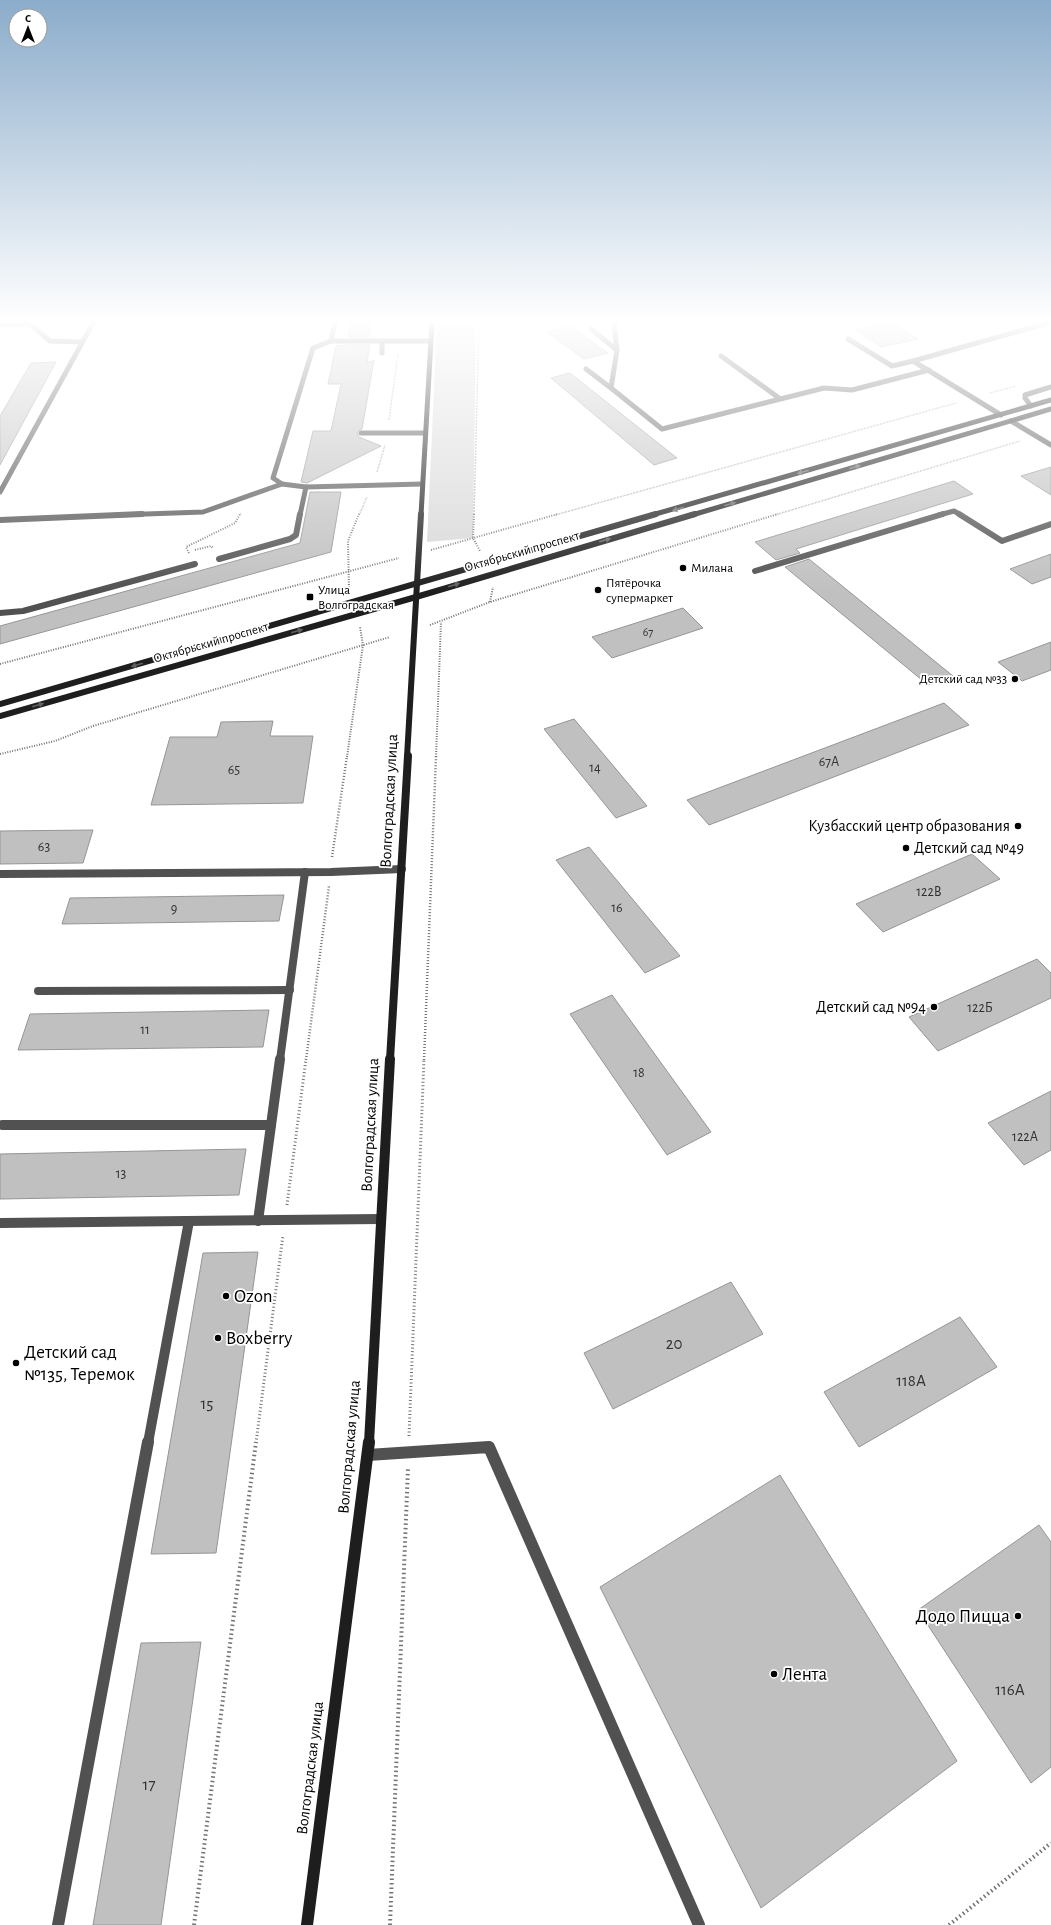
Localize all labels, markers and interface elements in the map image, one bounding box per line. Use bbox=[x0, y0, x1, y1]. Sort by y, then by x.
north arrow bbox=[8, 8, 48, 48]
text: С bbox=[25, 13, 31, 24]
one-way arrow bbox=[849, 464, 861, 470]
one-way arrow bbox=[796, 469, 808, 475]
one-way arrow bbox=[724, 501, 736, 507]
one-way arrow bbox=[671, 506, 683, 512]
street label: Октябрьский проспект bbox=[463, 529, 581, 575]
one-way arrow bbox=[599, 537, 611, 543]
place label: Милана bbox=[691, 562, 733, 575]
marker: Милана bbox=[678, 563, 688, 573]
place label: Пятёрочка супермаркет bbox=[606, 577, 673, 605]
one-way arrow bbox=[448, 582, 460, 588]
place label: Улица Волгоградская bbox=[318, 584, 394, 612]
marker: Пятёрочка супермаркет bbox=[593, 585, 603, 595]
marker: Улица Волгоградская bbox=[305, 592, 315, 602]
street label: Октябрьский проспект bbox=[152, 620, 270, 666]
house number: 67 bbox=[643, 626, 653, 638]
one-way arrow bbox=[291, 628, 303, 634]
one-way arrow bbox=[130, 662, 142, 668]
place label: Детский сад №33 bbox=[919, 673, 1007, 686]
marker: Детский сад №33 bbox=[1010, 674, 1020, 684]
one-way arrow bbox=[32, 702, 44, 708]
street label: Волгоградская улица bbox=[377, 734, 402, 869]
house number: 67А bbox=[819, 755, 839, 769]
house number: 14 bbox=[589, 761, 601, 775]
house number: 65 bbox=[228, 763, 240, 777]
place label: Кузбасский центр образования bbox=[808, 818, 1010, 835]
marker: Кузбасский центр образования bbox=[1013, 821, 1023, 831]
house number: 63 bbox=[38, 840, 50, 854]
place label: Детский сад №49 bbox=[914, 840, 1024, 856]
marker: Детский сад №49 bbox=[901, 843, 911, 853]
house number: 122В bbox=[916, 885, 942, 899]
house number: 16 bbox=[611, 901, 623, 915]
house number: 9 bbox=[171, 902, 177, 916]
place label: Детский сад №94 bbox=[816, 999, 926, 1015]
house number: 122Б bbox=[967, 1001, 993, 1015]
marker: Детский сад №94 bbox=[929, 1002, 939, 1012]
house number: 11 bbox=[140, 1023, 150, 1037]
street label: Волгоградская улица bbox=[358, 1058, 383, 1193]
house number: 18 bbox=[633, 1066, 645, 1080]
house number: 122А bbox=[1012, 1130, 1038, 1144]
house number: 13 bbox=[116, 1167, 127, 1181]
place label: Ozon bbox=[234, 1287, 273, 1306]
marker: Ozon bbox=[221, 1291, 231, 1301]
place label: Boxberry bbox=[226, 1329, 292, 1348]
marker: Boxberry bbox=[213, 1333, 223, 1343]
house number: 20 bbox=[666, 1335, 682, 1352]
place label: Детский сад №135, Теремок bbox=[24, 1343, 135, 1384]
marker: Детский сад №135, Теремок bbox=[11, 1358, 21, 1368]
house number: 118А bbox=[896, 1372, 926, 1389]
street label: Волгоградская улица bbox=[335, 1379, 364, 1515]
house number: 15 bbox=[201, 1395, 213, 1412]
place label: Додо Пицца bbox=[915, 1607, 1010, 1626]
marker: Додо Пицца bbox=[1013, 1611, 1023, 1621]
place label: Лента bbox=[782, 1665, 827, 1684]
marker: Лента bbox=[769, 1669, 779, 1679]
house number: 116А bbox=[995, 1681, 1025, 1698]
street label: Волгоградская улица bbox=[294, 1700, 327, 1836]
house number: 17 bbox=[143, 1776, 155, 1793]

